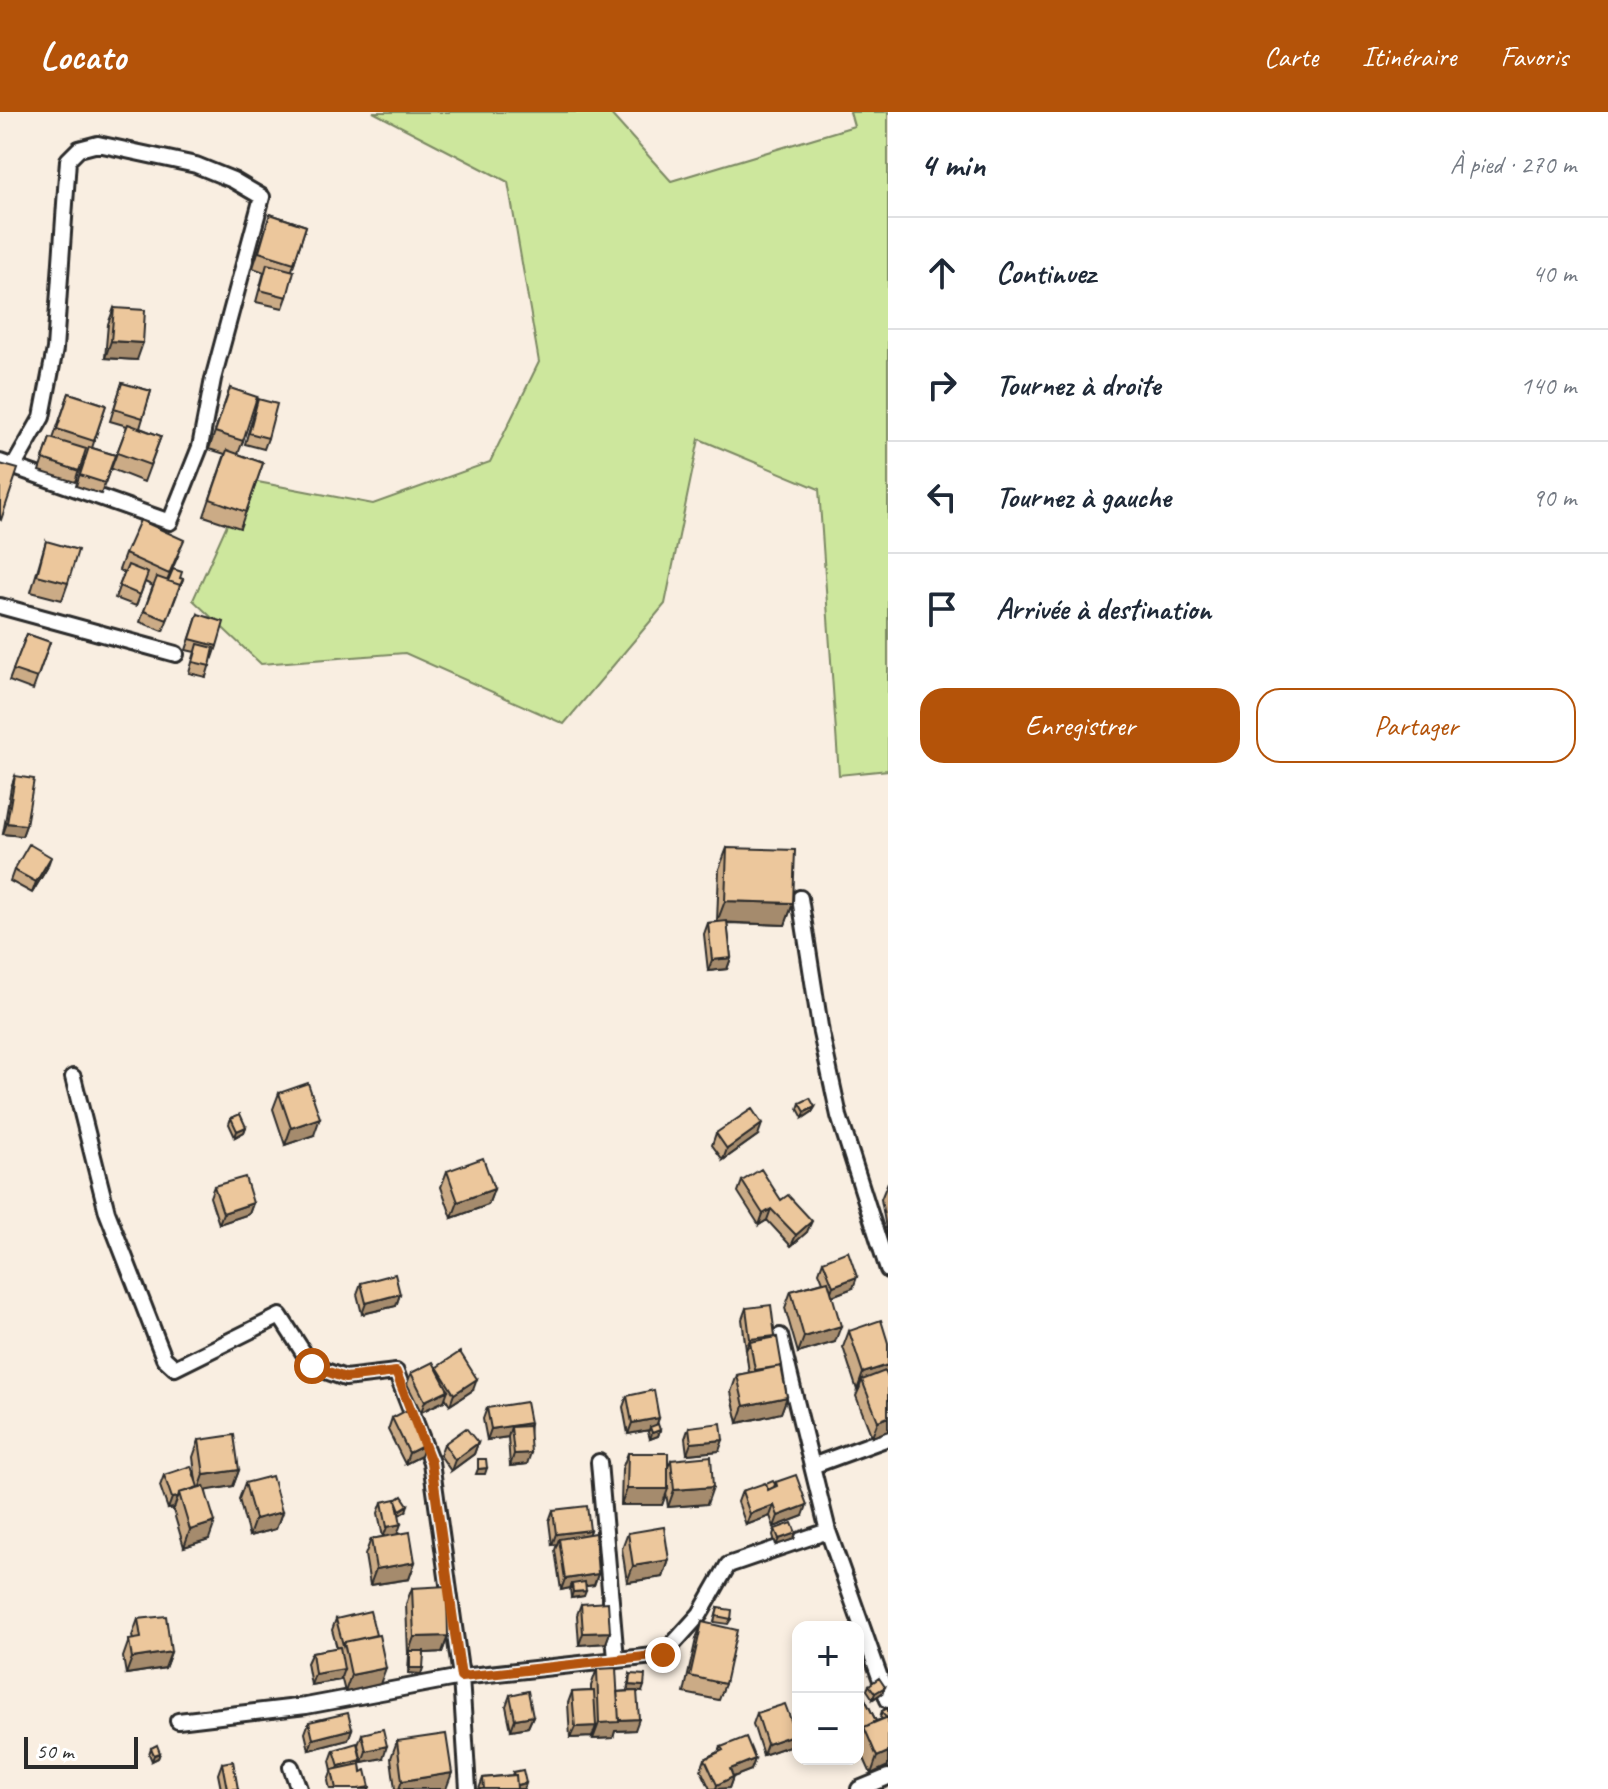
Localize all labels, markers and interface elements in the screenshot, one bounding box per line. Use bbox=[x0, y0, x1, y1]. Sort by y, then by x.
text: Locato bbox=[40, 33, 126, 80]
text: Carte bbox=[1264, 39, 1318, 74]
text: Itinéraire bbox=[1362, 39, 1456, 74]
text: Favoris bbox=[1500, 39, 1568, 74]
text: 4 min bbox=[920, 143, 985, 186]
text: À pied · 270 m bbox=[1450, 148, 1576, 181]
icon: ahead bbox=[920, 251, 964, 295]
text: Continuez bbox=[996, 254, 1095, 292]
text: 40 m bbox=[1532, 257, 1576, 290]
icon: right bbox=[920, 363, 964, 407]
text: Tournez à droite bbox=[996, 366, 1160, 404]
text: 140 m bbox=[1520, 369, 1576, 402]
icon: left bbox=[920, 475, 964, 519]
text: Tournez à gauche bbox=[996, 478, 1171, 516]
text: 90 m bbox=[1532, 481, 1576, 514]
icon: arrive bbox=[920, 587, 964, 631]
text: Arrivée à destination bbox=[996, 590, 1211, 628]
button: Enregistrer bbox=[920, 688, 1240, 763]
button: Partager bbox=[1256, 688, 1576, 763]
route start bbox=[294, 1348, 330, 1384]
map controls bbox=[792, 1621, 864, 1765]
button: + bbox=[792, 1621, 864, 1693]
route end bbox=[645, 1637, 681, 1673]
button: − bbox=[792, 1693, 864, 1765]
scale bar bbox=[24, 1733, 138, 1769]
text: 50 m bbox=[36, 1737, 73, 1765]

